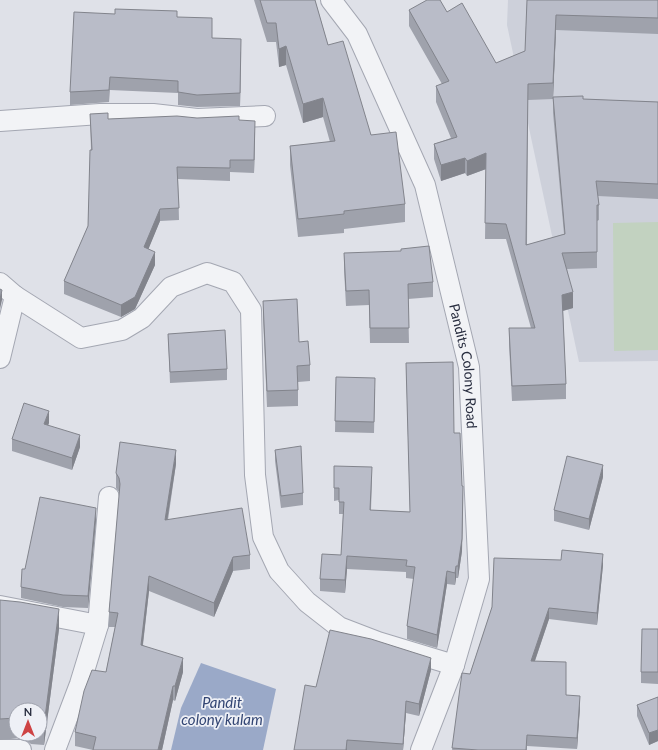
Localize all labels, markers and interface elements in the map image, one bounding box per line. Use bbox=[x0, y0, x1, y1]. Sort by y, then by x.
street label: Pandits Colony Road bbox=[446, 302, 481, 429]
water label: Pandit colony kulam bbox=[181, 693, 263, 728]
north arrow bbox=[8, 702, 48, 742]
text: N bbox=[24, 705, 32, 718]

